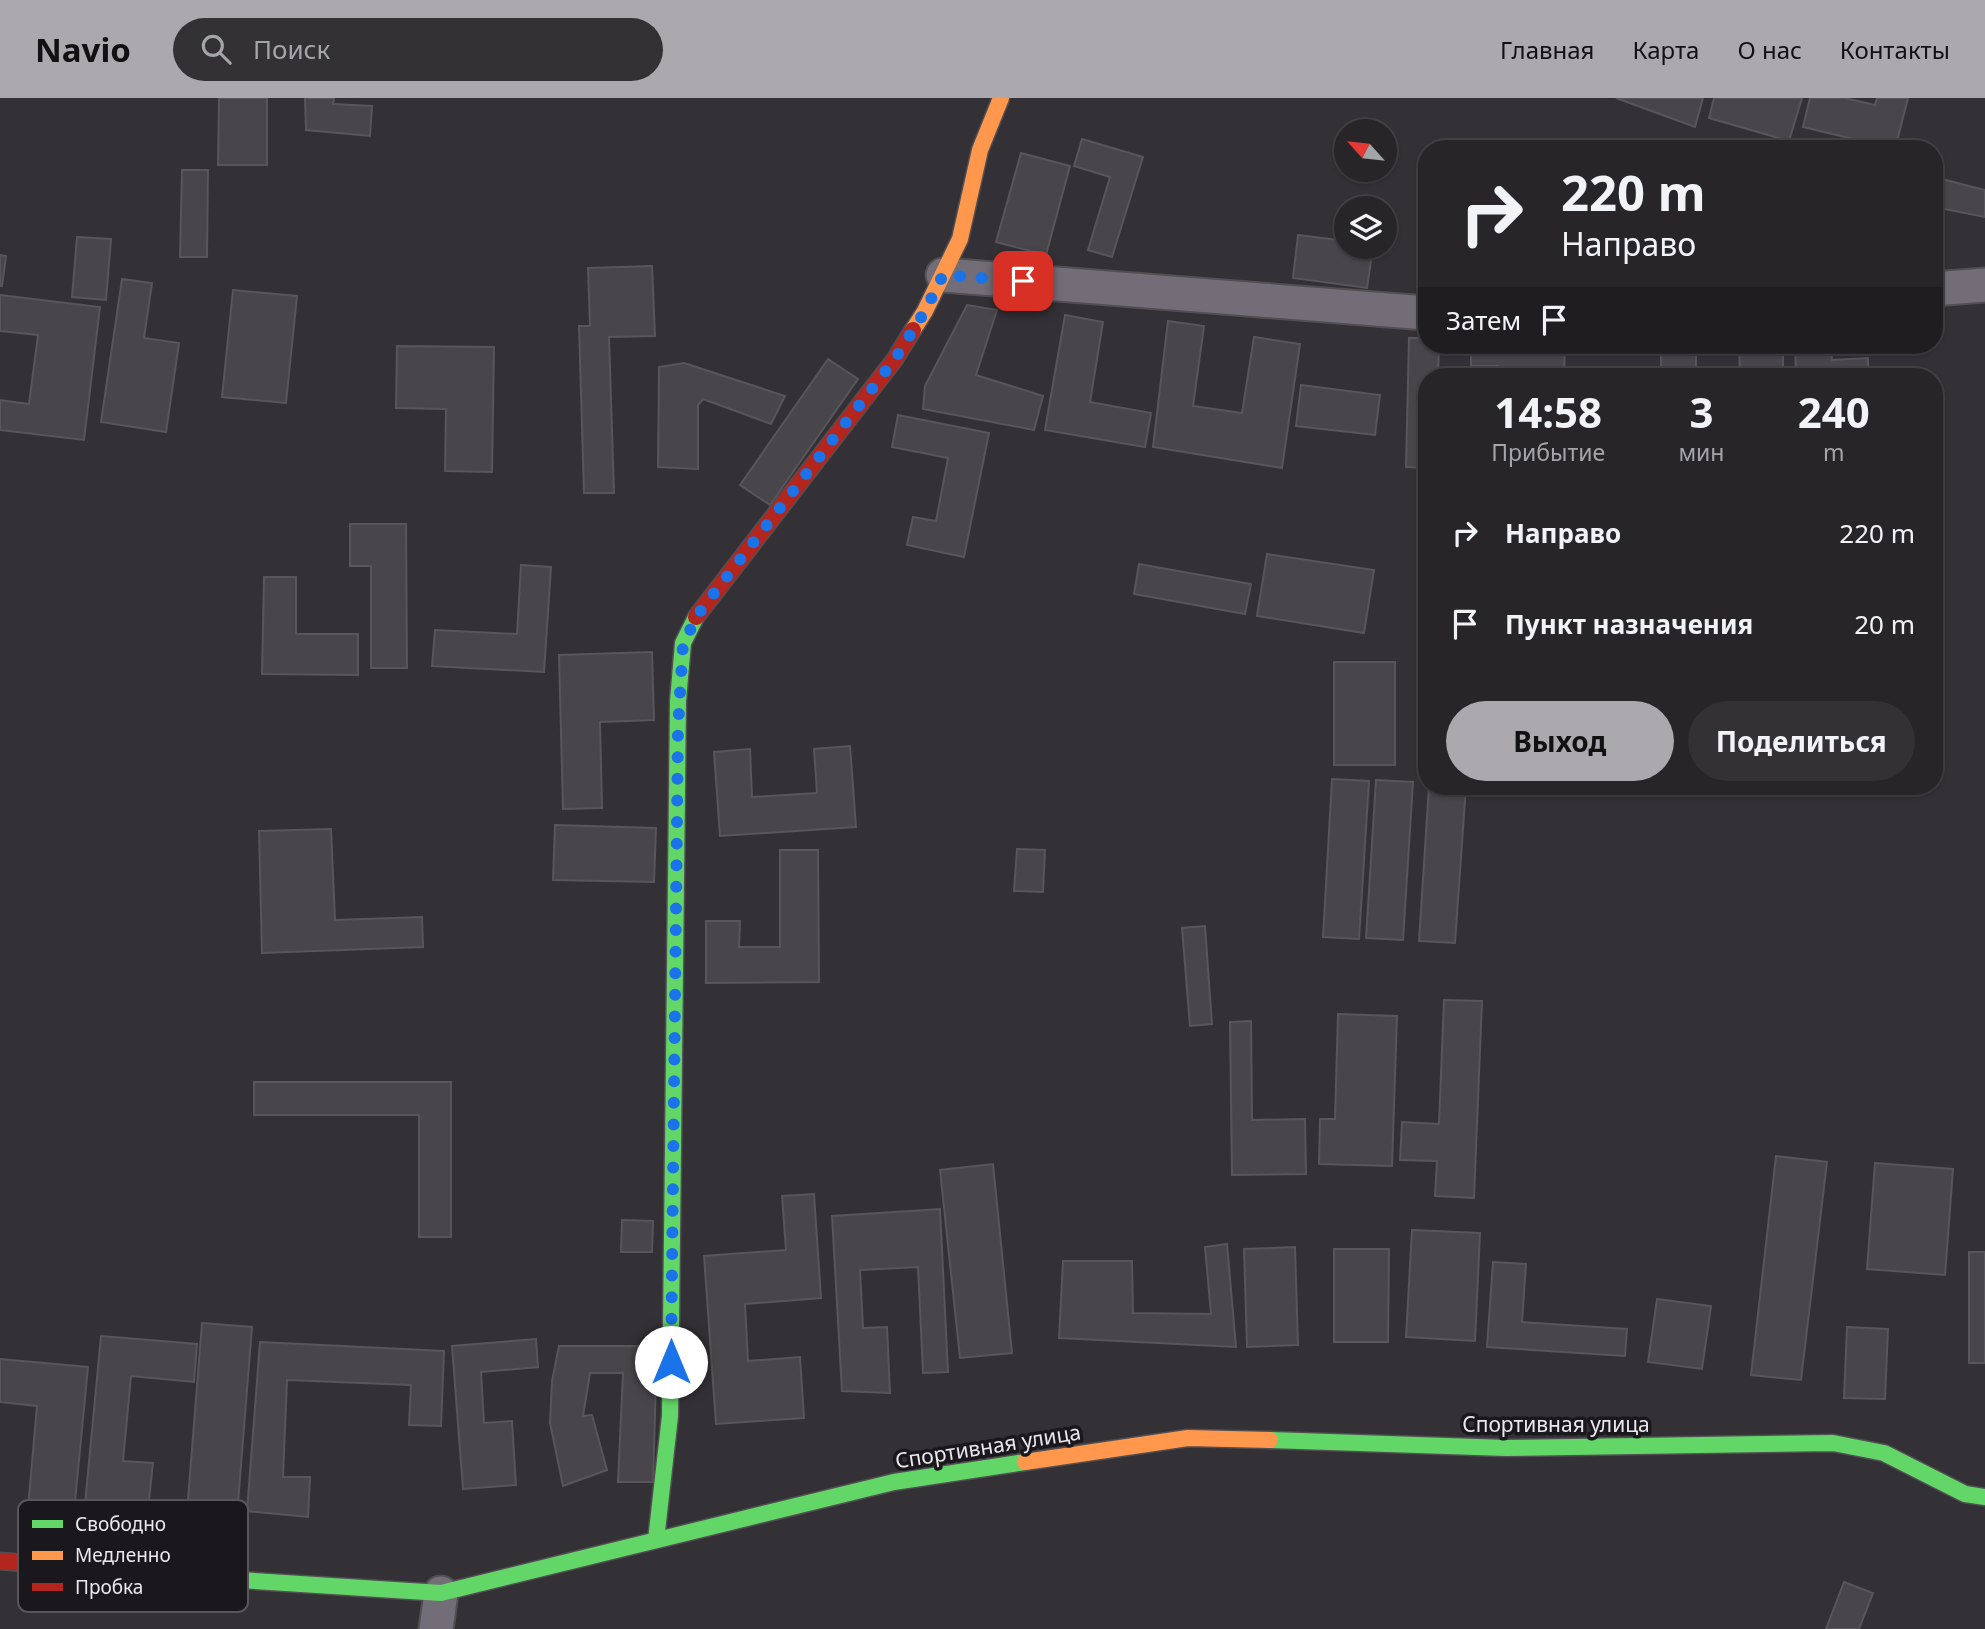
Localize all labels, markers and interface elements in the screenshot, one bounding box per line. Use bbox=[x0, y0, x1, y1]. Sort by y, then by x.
search box bbox=[173, 18, 663, 81]
text: Navio bbox=[35, 27, 131, 72]
icon: search bbox=[197, 30, 235, 68]
text: Поиск bbox=[253, 31, 330, 67]
text: Главная bbox=[1500, 33, 1594, 66]
text: Карта bbox=[1632, 33, 1699, 66]
text: О нас bbox=[1737, 33, 1802, 66]
text: Контакты bbox=[1840, 33, 1950, 66]
north arrow bbox=[1334, 119, 1396, 182]
map controls bbox=[1334, 119, 1397, 259]
text: 220 m bbox=[1561, 159, 1706, 225]
icon: right bbox=[1446, 168, 1537, 259]
button: layers bbox=[1334, 196, 1397, 259]
text: Направо bbox=[1561, 222, 1696, 265]
pin bbox=[993, 251, 1053, 311]
icon: arrive bbox=[1004, 262, 1042, 300]
icon: arrive bbox=[1535, 301, 1573, 339]
text: Затем bbox=[1446, 302, 1521, 338]
text: 14:58 bbox=[1494, 383, 1602, 440]
text: 3 bbox=[1689, 383, 1713, 440]
text: 240 bbox=[1798, 383, 1870, 440]
text: Прибытие bbox=[1491, 436, 1605, 468]
text: мин bbox=[1678, 436, 1724, 468]
text: m bbox=[1823, 436, 1845, 468]
icon: right bbox=[1446, 514, 1484, 552]
text: Направо bbox=[1505, 515, 1621, 551]
text: 220 m bbox=[1839, 515, 1915, 551]
icon: arrive bbox=[1446, 605, 1484, 643]
text: Пункт назначения bbox=[1505, 606, 1753, 642]
text: 20 m bbox=[1854, 606, 1915, 642]
button: Выход bbox=[1446, 701, 1674, 781]
button: Поделиться bbox=[1688, 701, 1915, 781]
position arrow bbox=[634, 1325, 708, 1399]
street label: Спортивная улица bbox=[1462, 1410, 1650, 1438]
street label: Спортивная улица bbox=[893, 1418, 1083, 1475]
legend bbox=[18, 1500, 248, 1612]
text: Свободно bbox=[75, 1511, 166, 1537]
text: Медленно bbox=[75, 1542, 171, 1568]
text: Пробка bbox=[75, 1574, 143, 1600]

